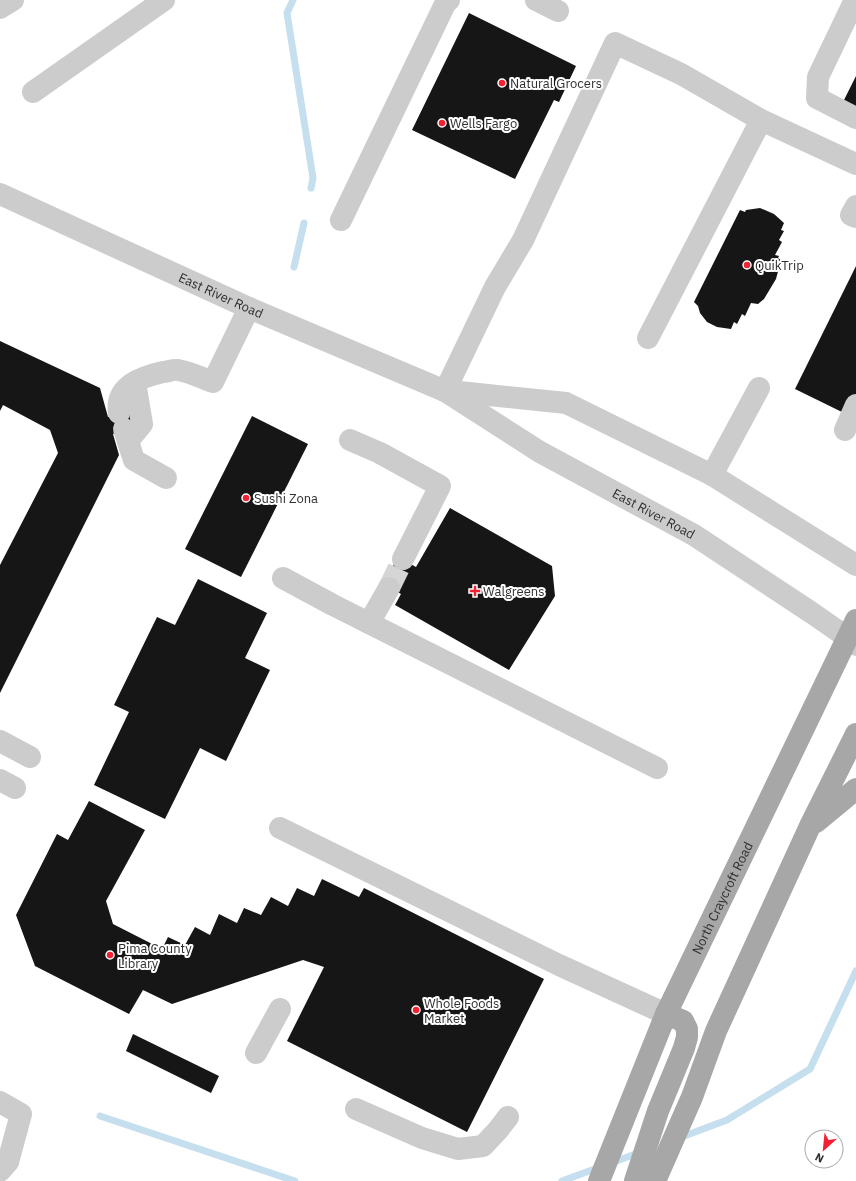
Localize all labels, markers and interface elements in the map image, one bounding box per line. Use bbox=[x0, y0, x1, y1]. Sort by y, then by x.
place label: Natural Grocers bbox=[510, 75, 602, 92]
marker: Natural Grocers bbox=[497, 78, 507, 88]
place label: Wells Fargo bbox=[450, 115, 517, 132]
marker: Wells Fargo bbox=[437, 118, 447, 128]
place label: QuikTrip bbox=[755, 257, 804, 274]
marker: QuikTrip bbox=[742, 260, 752, 270]
street label: East River Road bbox=[176, 269, 266, 322]
street label: East River Road bbox=[609, 485, 698, 543]
place label: Sushi Zona bbox=[254, 490, 318, 507]
marker: Sushi Zona bbox=[241, 493, 251, 503]
place label: Walgreens bbox=[483, 583, 545, 600]
marker: Walgreens bbox=[470, 586, 480, 596]
street label: North Craycroft Road bbox=[688, 839, 757, 957]
place label: Pima County Library bbox=[118, 940, 192, 972]
marker: Pima County Library bbox=[105, 950, 115, 960]
place label: Whole Foods Market bbox=[424, 995, 499, 1027]
marker: Whole Foods Market bbox=[411, 1005, 421, 1015]
north arrow bbox=[804, 1129, 844, 1169]
text: N bbox=[813, 1150, 826, 1166]

